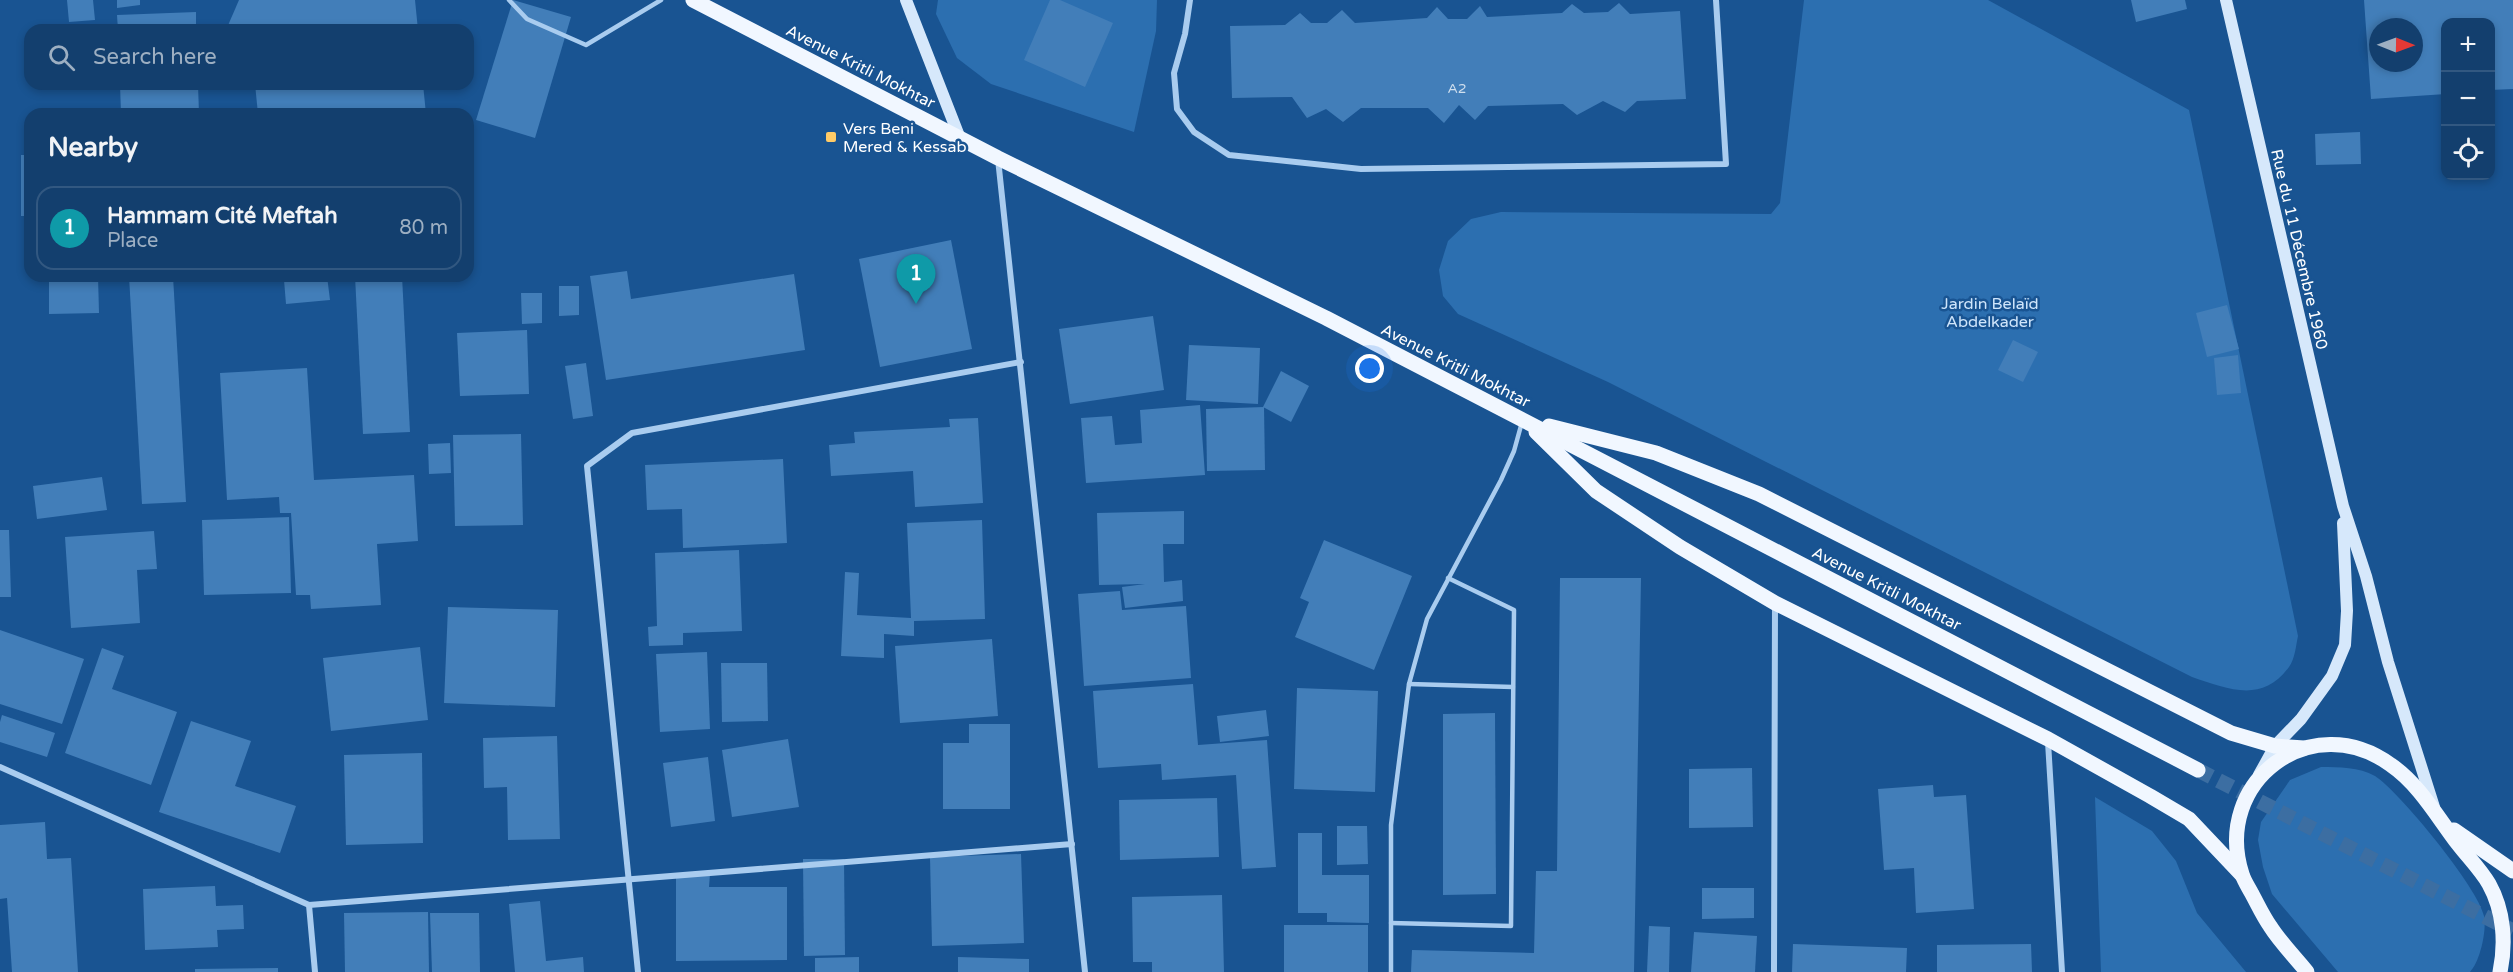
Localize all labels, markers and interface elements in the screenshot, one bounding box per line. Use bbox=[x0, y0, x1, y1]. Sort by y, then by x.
north arrow bbox=[2369, 18, 2423, 72]
map controls bbox=[2441, 18, 2495, 180]
button: + bbox=[2441, 18, 2495, 72]
street label: Avenue Kritli Mokhtar bbox=[783, 21, 939, 114]
search box bbox=[24, 24, 474, 90]
icon: search bbox=[45, 41, 78, 74]
text: Search here bbox=[93, 44, 217, 70]
button: − bbox=[2441, 72, 2495, 126]
house number: A2 bbox=[1447, 80, 1467, 97]
place label: Vers Beni Mered & Kessab bbox=[843, 119, 967, 157]
button: locate bbox=[2441, 126, 2495, 180]
marker: Vers Beni Mered & Kessab bbox=[824, 130, 838, 144]
text: Nearby bbox=[48, 132, 138, 163]
street label: Rue du 11 Décembre 1960 bbox=[2266, 147, 2332, 351]
text: Hammam Cité Meftah bbox=[107, 203, 338, 229]
text: 1 bbox=[63, 216, 76, 240]
text: 80 m bbox=[399, 216, 448, 240]
text: Place bbox=[107, 229, 158, 253]
pin: 1 bbox=[896, 254, 936, 304]
park label: Jardin Belaïd Abdelkader bbox=[1941, 294, 2039, 332]
street label: Avenue Kritli Mokhtar bbox=[1378, 320, 1534, 413]
your location bbox=[1355, 354, 1384, 383]
street label: Avenue Kritli Mokhtar bbox=[1809, 543, 1965, 636]

